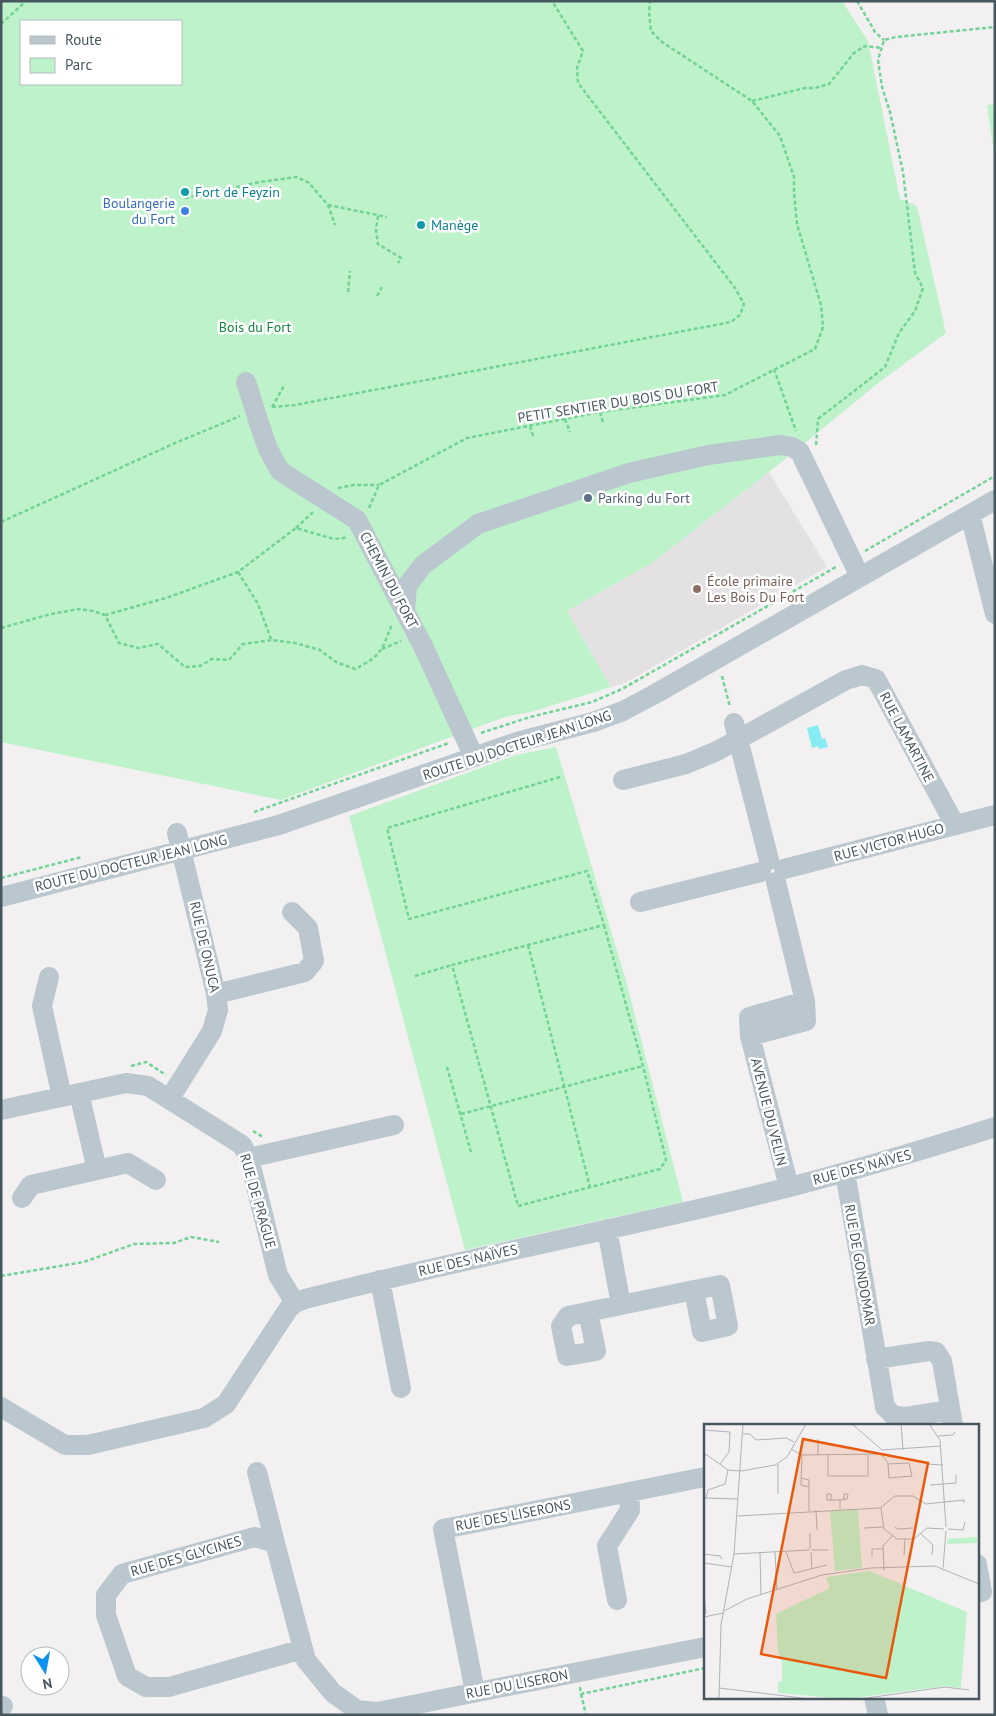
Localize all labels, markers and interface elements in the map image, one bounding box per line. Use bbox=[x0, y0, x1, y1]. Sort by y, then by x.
legend bbox=[20, 20, 182, 85]
text: Route bbox=[65, 30, 102, 49]
text: Parc bbox=[65, 55, 92, 74]
place label: Fort de Feyzin bbox=[195, 183, 280, 201]
marker: Fort de Feyzin bbox=[179, 186, 191, 198]
place label: Boulangerie du Fort bbox=[103, 194, 175, 228]
marker: Boulangerie du Fort bbox=[179, 205, 191, 217]
place label: Manège bbox=[431, 216, 478, 234]
marker: Manège bbox=[415, 219, 427, 231]
park label: Bois du Fort bbox=[219, 318, 292, 336]
street label: PETIT SENTIER DU BOIS DU FORT bbox=[516, 377, 720, 427]
place label: Parking du Fort bbox=[598, 489, 690, 507]
marker: Parking du Fort bbox=[582, 492, 594, 504]
street label: CHEMIN DU FORT bbox=[356, 528, 422, 632]
place label: École primaire Les Bois Du Fort bbox=[707, 572, 805, 606]
marker: École primaire Les Bois Du Fort bbox=[691, 583, 703, 595]
street label: RUE LAMARTINE bbox=[876, 689, 938, 785]
street label: ROUTE DU DOCTEUR JEAN LONG bbox=[421, 706, 613, 784]
street label: RUE VICTOR HUGO bbox=[832, 819, 946, 865]
street label: ROUTE DU DOCTEUR JEAN LONG bbox=[33, 830, 229, 896]
street label: RUE DE ONUCA bbox=[186, 900, 224, 995]
street label: AVENUE DU VELIN bbox=[747, 1056, 791, 1168]
street label: RUE DES NAÏVES bbox=[811, 1145, 913, 1189]
street label: RUE DE PRAGUE bbox=[236, 1151, 280, 1251]
street label: RUE DE GONDOMAR bbox=[840, 1203, 880, 1327]
street label: RUE DES NAÏVES bbox=[417, 1240, 519, 1280]
inset map bbox=[704, 1424, 978, 1698]
street label: RUE DES LISERONS bbox=[454, 1495, 572, 1535]
street label: RUE DES GLYCINES bbox=[128, 1532, 244, 1580]
north arrow bbox=[20, 1646, 70, 1696]
street label: RUE DU LISERON bbox=[464, 1665, 570, 1703]
text: N bbox=[41, 1674, 54, 1693]

